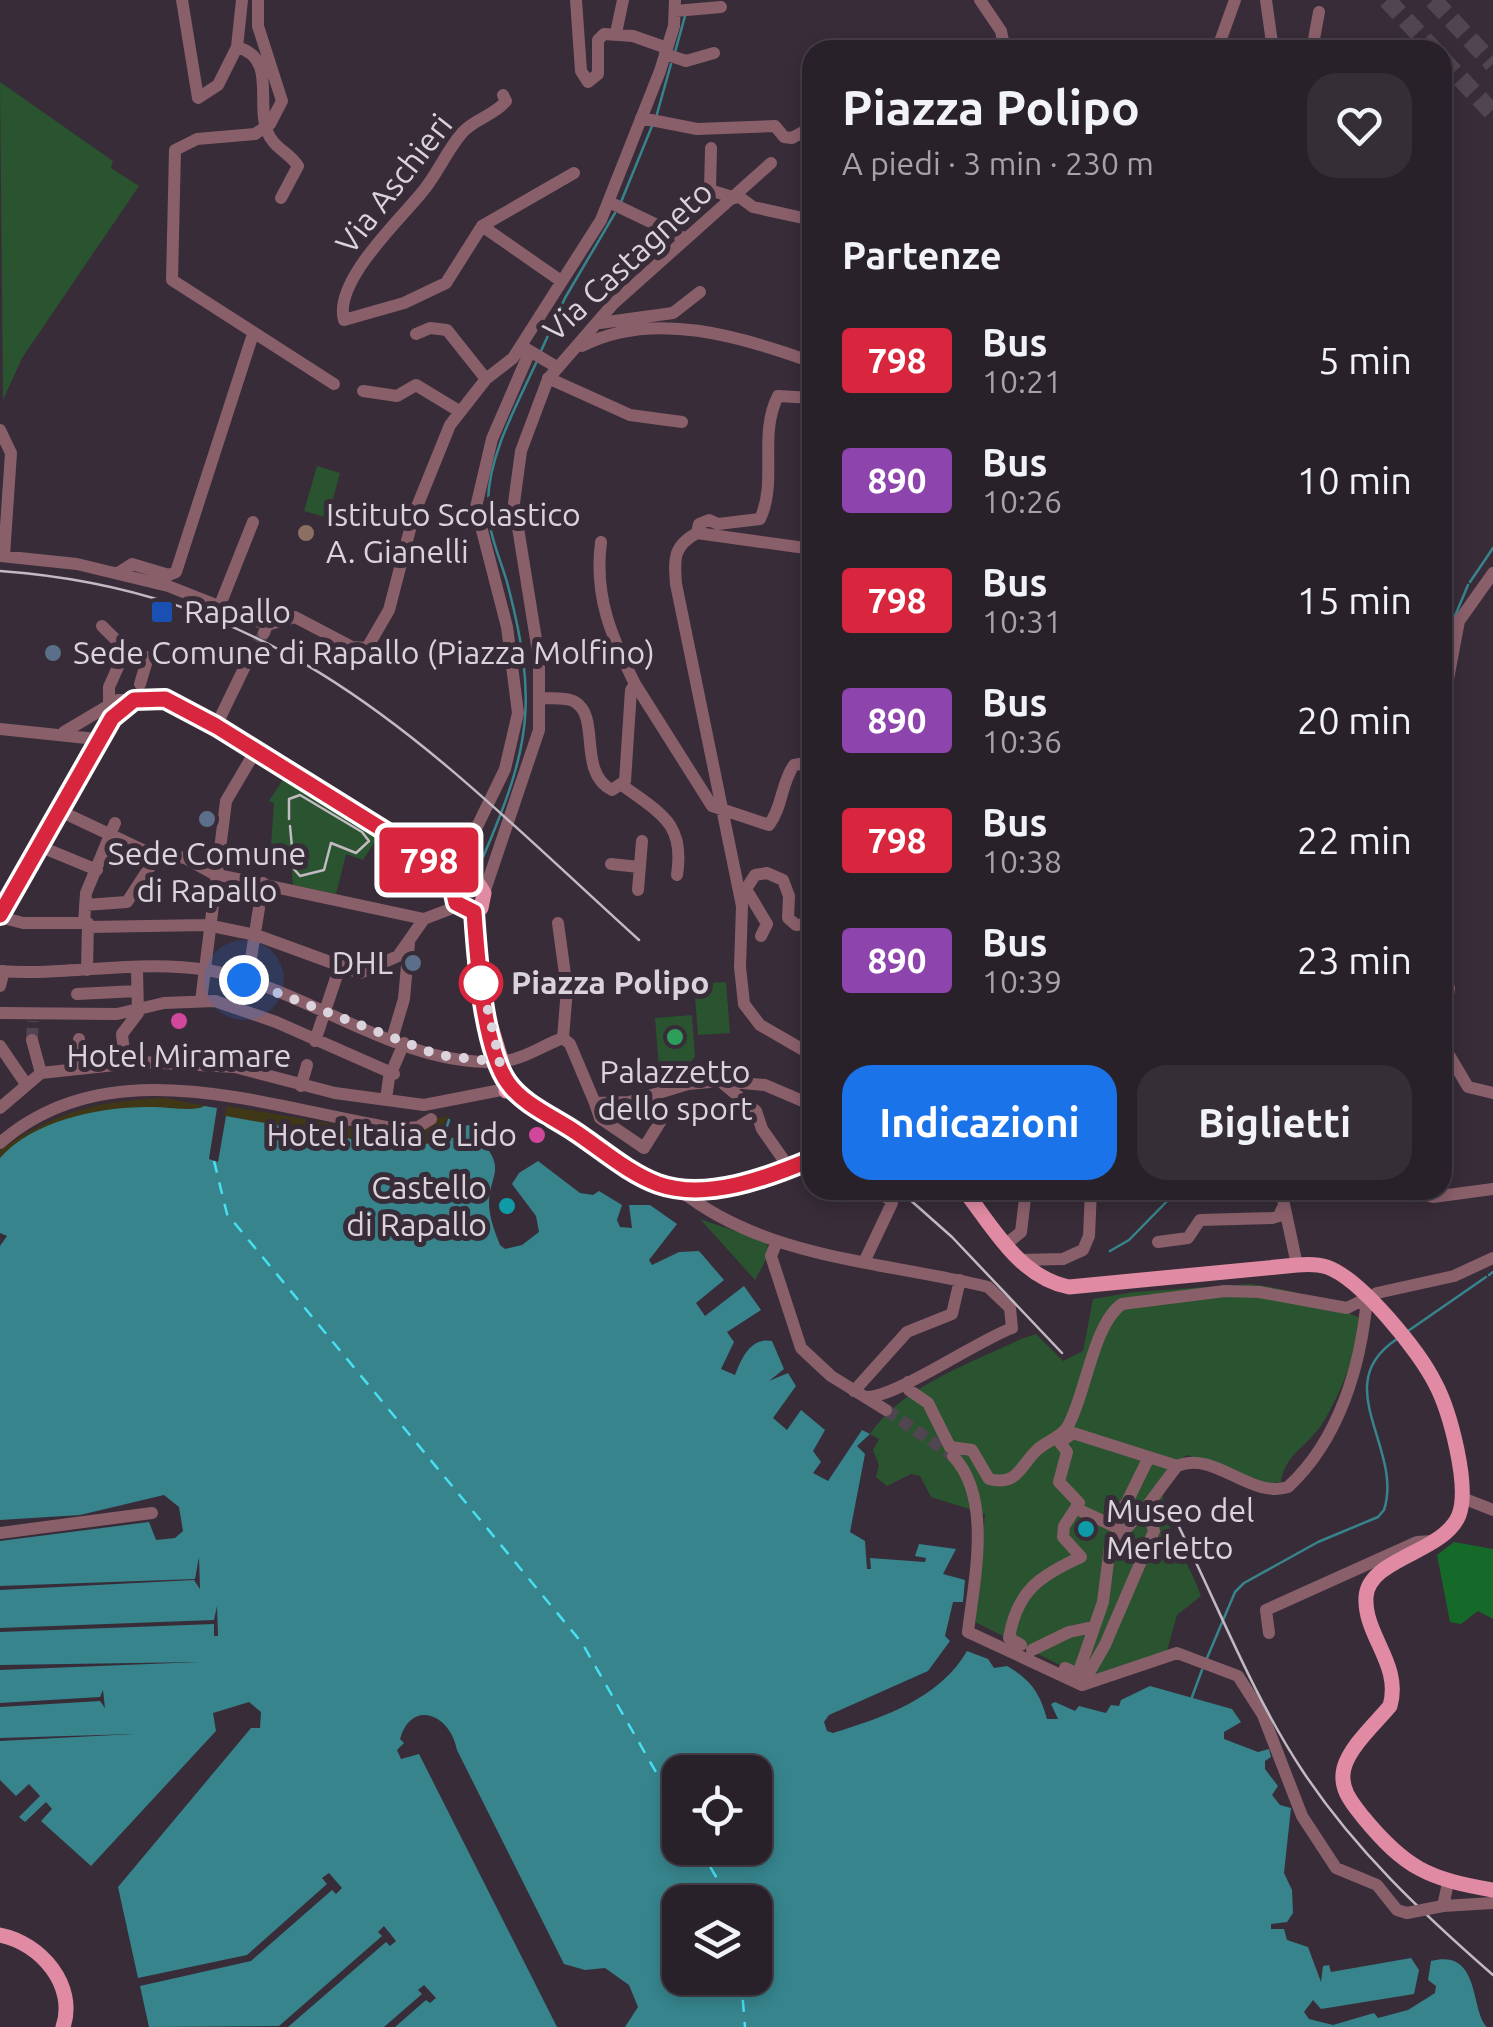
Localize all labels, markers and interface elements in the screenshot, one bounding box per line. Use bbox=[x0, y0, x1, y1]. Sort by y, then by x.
button: heart bbox=[1307, 73, 1412, 178]
text: Piazza Polipo bbox=[842, 80, 1140, 134]
street label: Via Aschieri bbox=[328, 107, 459, 260]
text: A piedi · 3 min · 230 m bbox=[842, 145, 1154, 181]
street label: Via Castagneto bbox=[536, 173, 719, 348]
text: Partenze bbox=[842, 234, 1002, 276]
text: Bus bbox=[982, 321, 1047, 363]
text: 5 min bbox=[1318, 339, 1412, 381]
text: 798 bbox=[867, 340, 927, 380]
text: 10:21 bbox=[982, 363, 1062, 399]
text: Bus bbox=[982, 441, 1047, 483]
text: 10 min bbox=[1297, 459, 1412, 501]
text: 890 bbox=[867, 460, 927, 500]
text: 10:26 bbox=[982, 483, 1062, 519]
place label: Istituto Scolastico A. Gianelli bbox=[326, 496, 581, 569]
marker: Istituto Scolastico A. Gianelli bbox=[295, 522, 317, 544]
text: Bus bbox=[982, 561, 1047, 603]
text: 15 min bbox=[1297, 579, 1412, 621]
text: 798 bbox=[867, 580, 927, 620]
place label: Rapallo bbox=[184, 593, 291, 629]
marker: Rapallo bbox=[149, 599, 175, 625]
text: 10:31 bbox=[982, 603, 1062, 639]
place label: Sede Comune di Rapallo (Piazza Molfino) bbox=[73, 634, 655, 670]
marker: Sede Comune di Rapallo (Piazza Molfino) bbox=[42, 642, 64, 664]
text: Bus bbox=[982, 681, 1047, 723]
text: 20 min bbox=[1297, 699, 1412, 741]
text: 890 bbox=[867, 700, 927, 740]
text: 10:36 bbox=[982, 723, 1062, 759]
text: Bus bbox=[982, 801, 1047, 843]
marker: Sede Comune di Rapallo bbox=[196, 808, 218, 830]
text: 22 min bbox=[1297, 819, 1412, 861]
text: 798 bbox=[867, 820, 927, 860]
line badge: 798 bbox=[372, 828, 486, 892]
place label: Sede Comune di Rapallo bbox=[108, 835, 306, 908]
text: 798 bbox=[399, 840, 459, 880]
text: 10:38 bbox=[982, 843, 1062, 879]
text: Bus bbox=[982, 921, 1047, 963]
text: 23 min bbox=[1297, 939, 1412, 981]
text: 890 bbox=[867, 940, 927, 980]
place label: DHL bbox=[332, 944, 393, 980]
marker: DHL bbox=[402, 952, 424, 974]
your location bbox=[219, 955, 269, 1005]
marker: Piazza Polipo bbox=[460, 962, 502, 1004]
text: 10:39 bbox=[982, 963, 1062, 999]
place label: Piazza Polipo bbox=[511, 964, 710, 1000]
marker: Hotel Miramare bbox=[168, 1010, 190, 1032]
marker: Palazzetto dello sport bbox=[664, 1026, 686, 1048]
place label: Hotel Miramare bbox=[67, 1037, 291, 1073]
place label: Palazzetto dello sport bbox=[597, 1053, 753, 1126]
button: Indicazioni bbox=[842, 1065, 1117, 1180]
button: Biglietti bbox=[1137, 1065, 1412, 1180]
place label: Hotel Italia e Lido bbox=[267, 1116, 517, 1152]
marker: Hotel Italia e Lido bbox=[526, 1124, 548, 1146]
place label: Castello di Rapallo bbox=[346, 1169, 487, 1242]
marker: Castello di Rapallo bbox=[496, 1195, 518, 1217]
place label: Museo del Merletto bbox=[1106, 1492, 1254, 1565]
marker: Museo del Merletto bbox=[1075, 1518, 1097, 1540]
map controls bbox=[662, 1755, 772, 1995]
button: locate bbox=[662, 1755, 772, 1865]
button: layers bbox=[662, 1885, 772, 1995]

